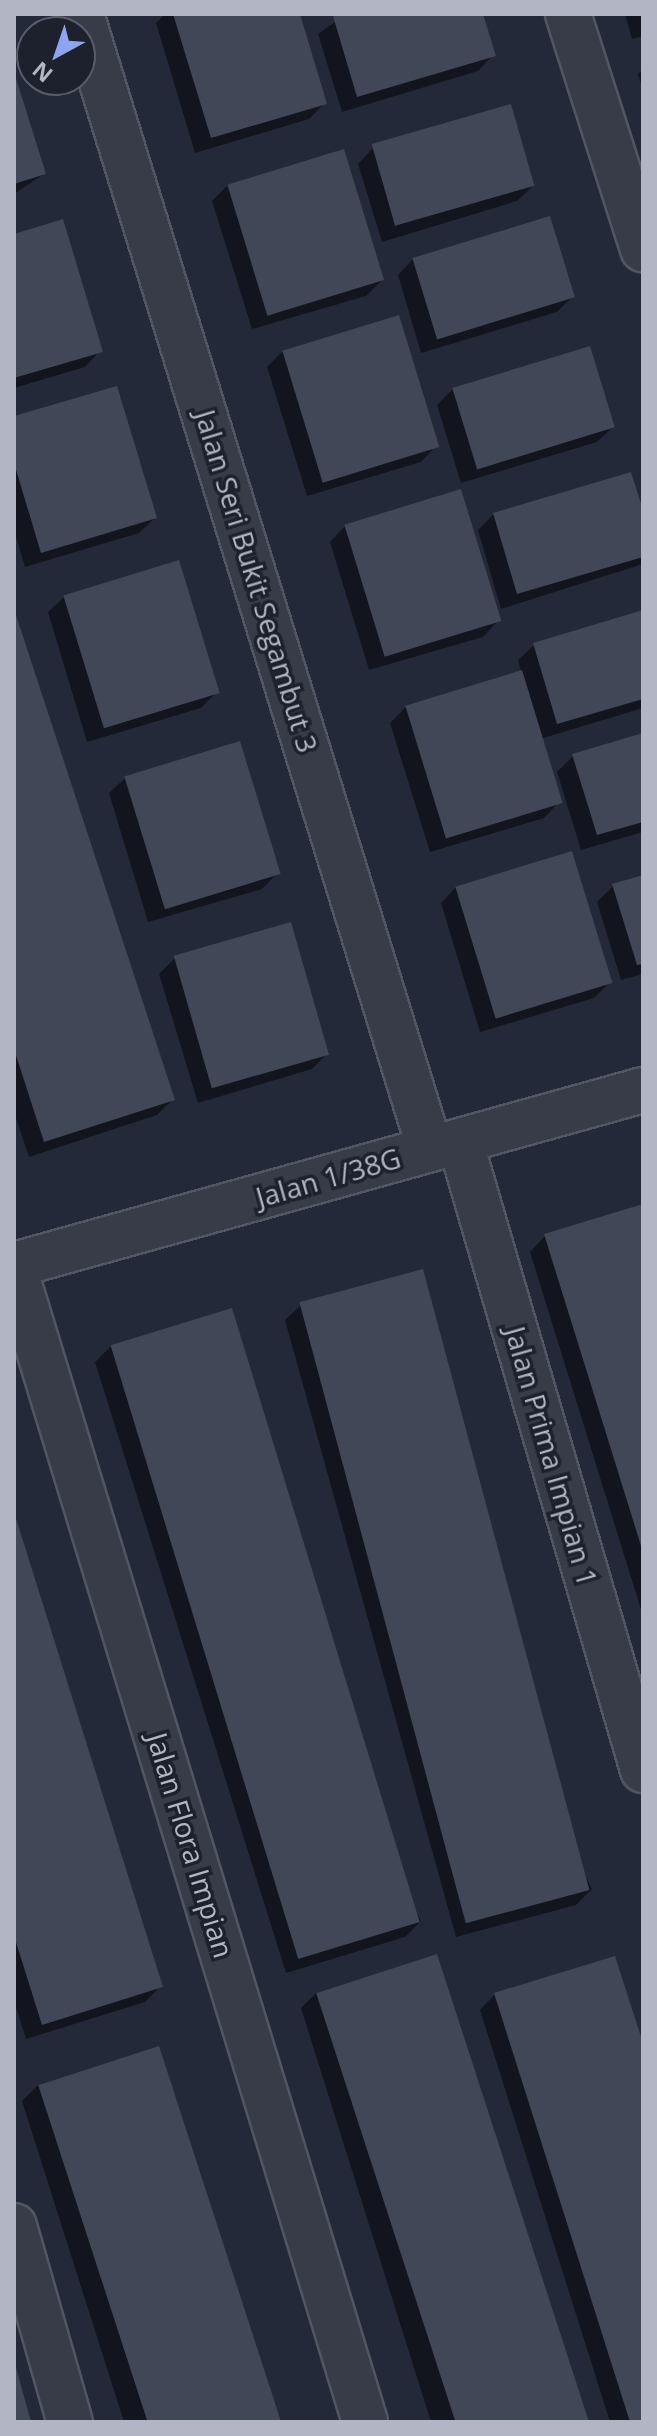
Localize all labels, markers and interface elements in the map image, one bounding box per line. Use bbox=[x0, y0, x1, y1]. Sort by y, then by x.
north arrow bbox=[16, 16, 96, 96]
text: N bbox=[25, 56, 58, 90]
street label: Jalan Seri Bukit Segambut 3 bbox=[189, 406, 325, 756]
street label: Jalan 1/38G bbox=[252, 1140, 404, 1214]
street label: Jalan Prima Impian 1 bbox=[499, 1322, 605, 1590]
street label: Jalan Flora Impian bbox=[141, 1728, 241, 1962]

